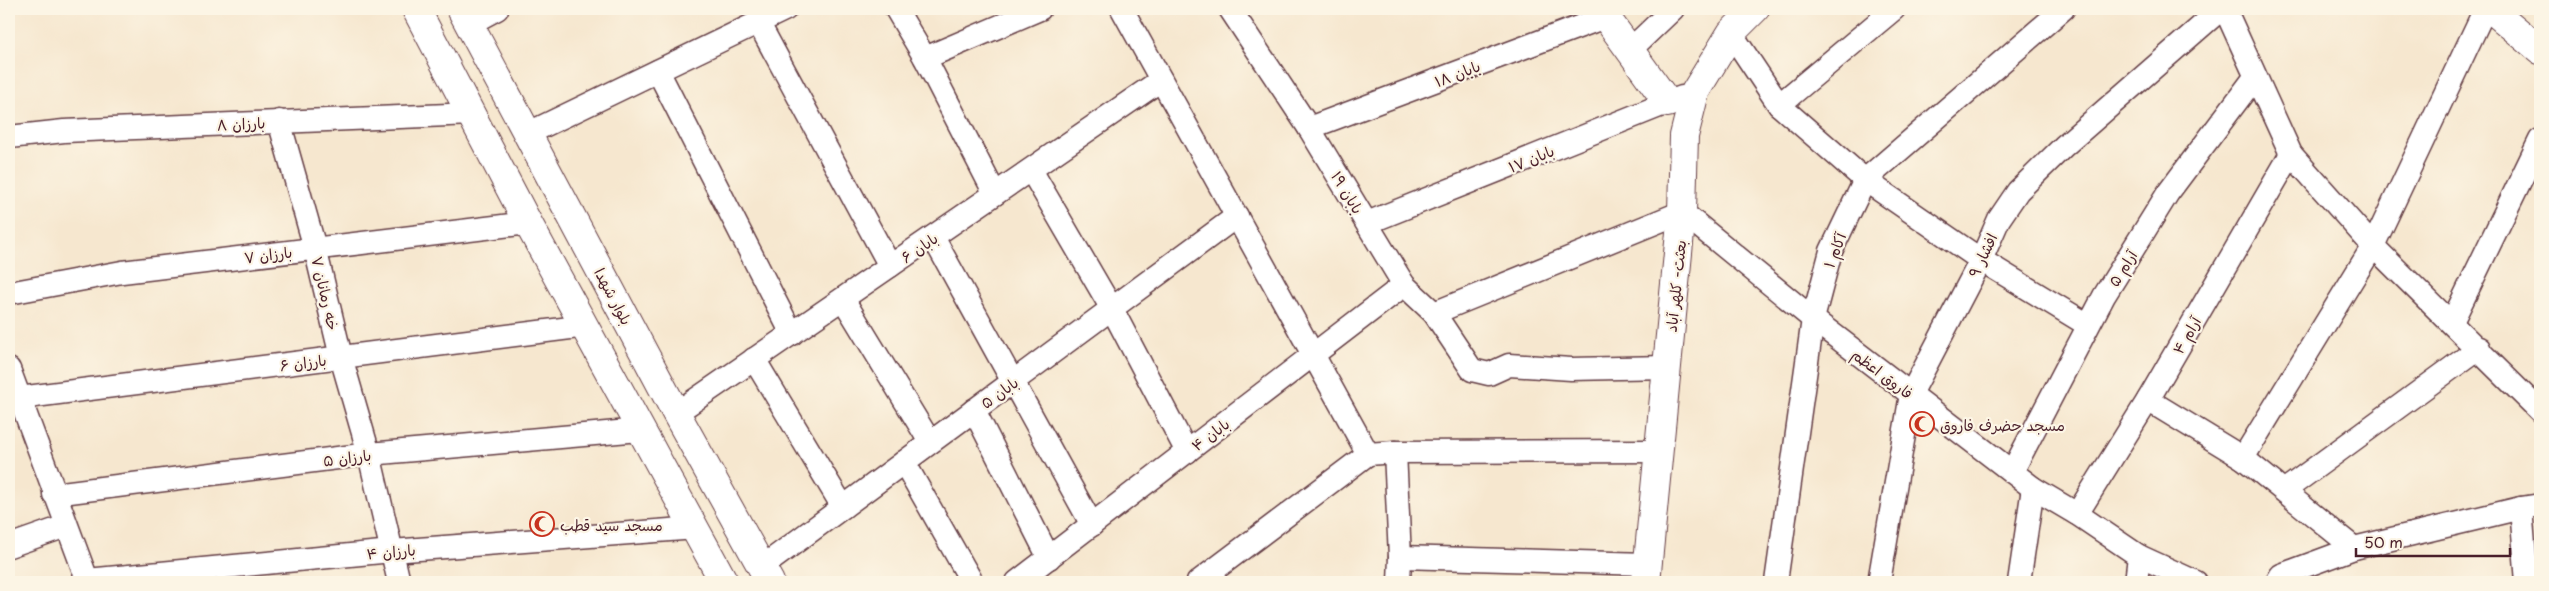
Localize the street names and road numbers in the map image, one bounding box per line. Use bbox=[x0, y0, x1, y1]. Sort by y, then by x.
street label: بابان ۱۸ bbox=[1431, 54, 1483, 92]
street label: بارزان ۸ bbox=[216, 110, 266, 136]
street label: بابان ۱۷ bbox=[1505, 138, 1557, 178]
street label: بابان ۱۹ bbox=[1326, 166, 1370, 218]
street label: بابان ۶ bbox=[896, 226, 942, 268]
street label: آکام ۱ bbox=[1817, 228, 1853, 271]
street label: افشار ۹ bbox=[1962, 229, 2002, 281]
street label: بعثت- کلهر آباد bbox=[1659, 239, 1691, 333]
street label: بارزان ۷ bbox=[242, 240, 294, 268]
street label: آرام ۵ bbox=[2102, 244, 2144, 291]
street label: خه رمانان ۷ bbox=[306, 254, 346, 332]
street label: بلوار شهدا bbox=[589, 263, 639, 329]
street label: آرام ۴ bbox=[2166, 311, 2208, 359]
street label: فاروق اعظم bbox=[1846, 342, 1918, 405]
street label: بارزان ۶ bbox=[278, 348, 328, 376]
street label: بابان ۵ bbox=[975, 370, 1023, 414]
street label: بابان ۴ bbox=[1186, 412, 1234, 456]
street label: بارزان ۵ bbox=[322, 443, 372, 471]
street label: بارزان ۴ bbox=[365, 537, 417, 565]

